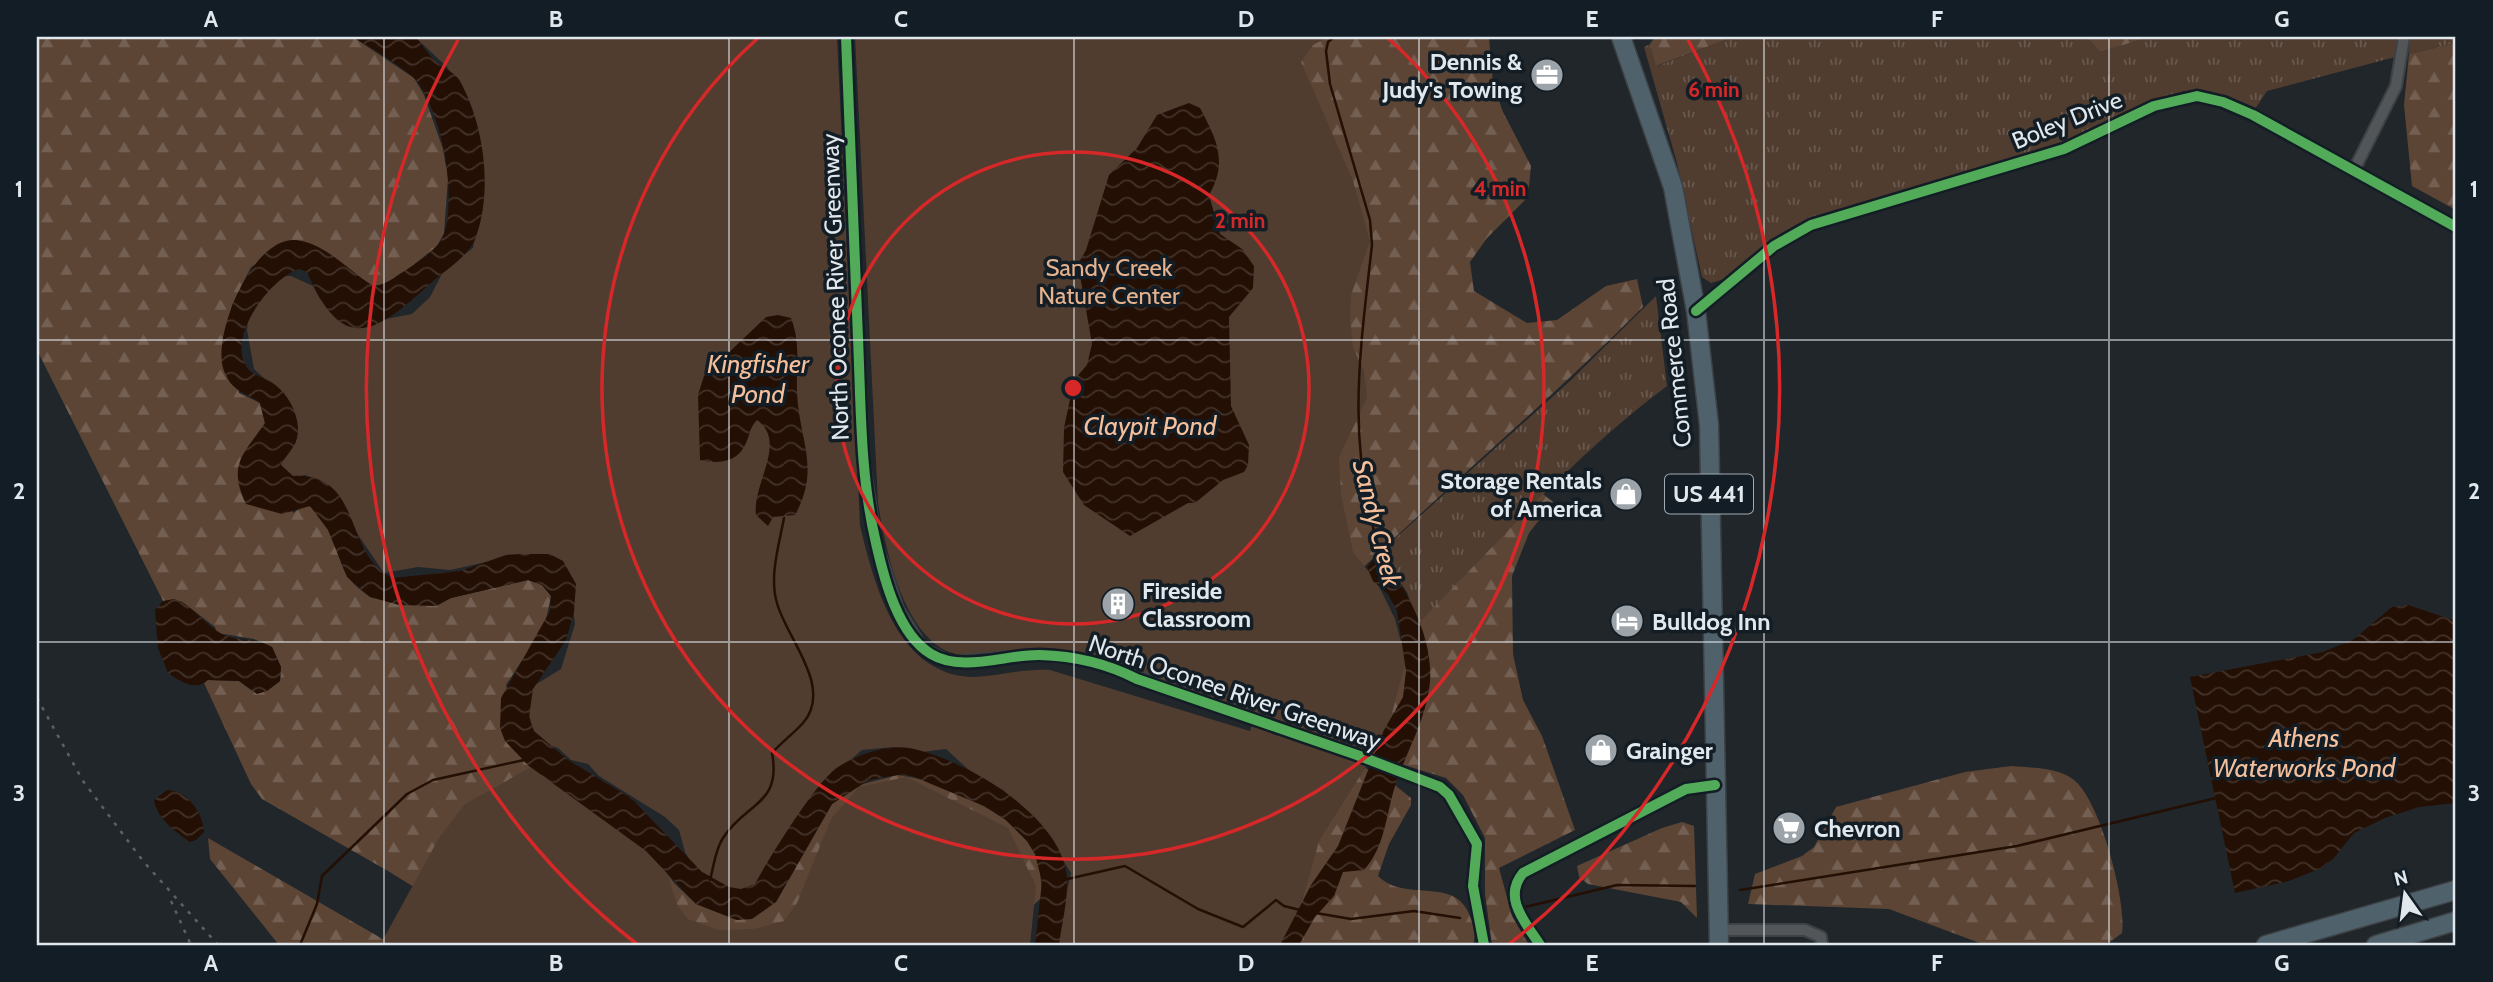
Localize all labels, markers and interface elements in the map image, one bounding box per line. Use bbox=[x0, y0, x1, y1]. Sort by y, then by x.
text: A bbox=[204, 5, 219, 33]
text: B bbox=[549, 5, 563, 33]
text: C bbox=[894, 5, 908, 33]
text: D bbox=[1238, 5, 1254, 33]
text: E bbox=[1585, 5, 1599, 33]
text: F bbox=[1931, 5, 1943, 33]
text: G bbox=[2274, 5, 2290, 33]
place label: Dennis & Judy's Towing bbox=[1381, 47, 1522, 104]
office icon: Dennis & Judy's Towing bbox=[1528, 56, 1566, 94]
text: 6 min bbox=[1688, 77, 1740, 102]
street label: Boley Drive bbox=[2008, 85, 2126, 155]
street label: North Oconee River Greenway bbox=[815, 133, 855, 441]
text: 1 bbox=[15, 175, 23, 203]
text: 1 bbox=[2470, 175, 2478, 203]
text: 4 min bbox=[1474, 176, 1526, 201]
text: 2 min bbox=[1215, 208, 1265, 233]
park label: Sandy Creek Nature Center bbox=[1038, 253, 1180, 310]
street label: Commerce Road bbox=[1651, 277, 1697, 449]
water label: Kingfisher Pond bbox=[707, 348, 810, 410]
centre of rings bbox=[1061, 376, 1085, 400]
water label: Claypit Pond bbox=[1084, 410, 1218, 442]
water label: Sandy Creek bbox=[1346, 456, 1408, 591]
place label: Storage Rentals of America bbox=[1440, 466, 1602, 523]
road number: US 441 bbox=[1665, 474, 1753, 514]
shop icon: Storage Rentals of America bbox=[1607, 475, 1645, 513]
text: 2 bbox=[13, 477, 25, 505]
text: 2 bbox=[2468, 477, 2480, 505]
place label: Fireside Classroom bbox=[1142, 576, 1251, 633]
building icon: Fireside Classroom bbox=[1099, 585, 1137, 623]
hotel icon: Bulldog Inn bbox=[1608, 602, 1646, 640]
place label: Bulldog Inn bbox=[1652, 607, 1771, 636]
street label: North Oconee River Greenway bbox=[1085, 628, 1385, 756]
water label: Athens Waterworks Pond bbox=[2212, 722, 2397, 784]
shop icon: Grainger bbox=[1582, 731, 1620, 769]
place label: Grainger bbox=[1626, 736, 1713, 765]
text: 3 bbox=[13, 779, 25, 807]
text: 3 bbox=[2468, 779, 2480, 807]
supermarket icon: Chevron bbox=[1770, 809, 1808, 847]
place label: Chevron bbox=[1814, 814, 1901, 843]
north arrow bbox=[2370, 860, 2440, 930]
text: N bbox=[2392, 865, 2410, 891]
text: A bbox=[204, 949, 219, 977]
text: B bbox=[549, 949, 563, 977]
text: C bbox=[894, 949, 908, 977]
text: D bbox=[1238, 949, 1254, 977]
text: E bbox=[1585, 949, 1599, 977]
text: F bbox=[1931, 949, 1943, 977]
text: G bbox=[2274, 949, 2290, 977]

